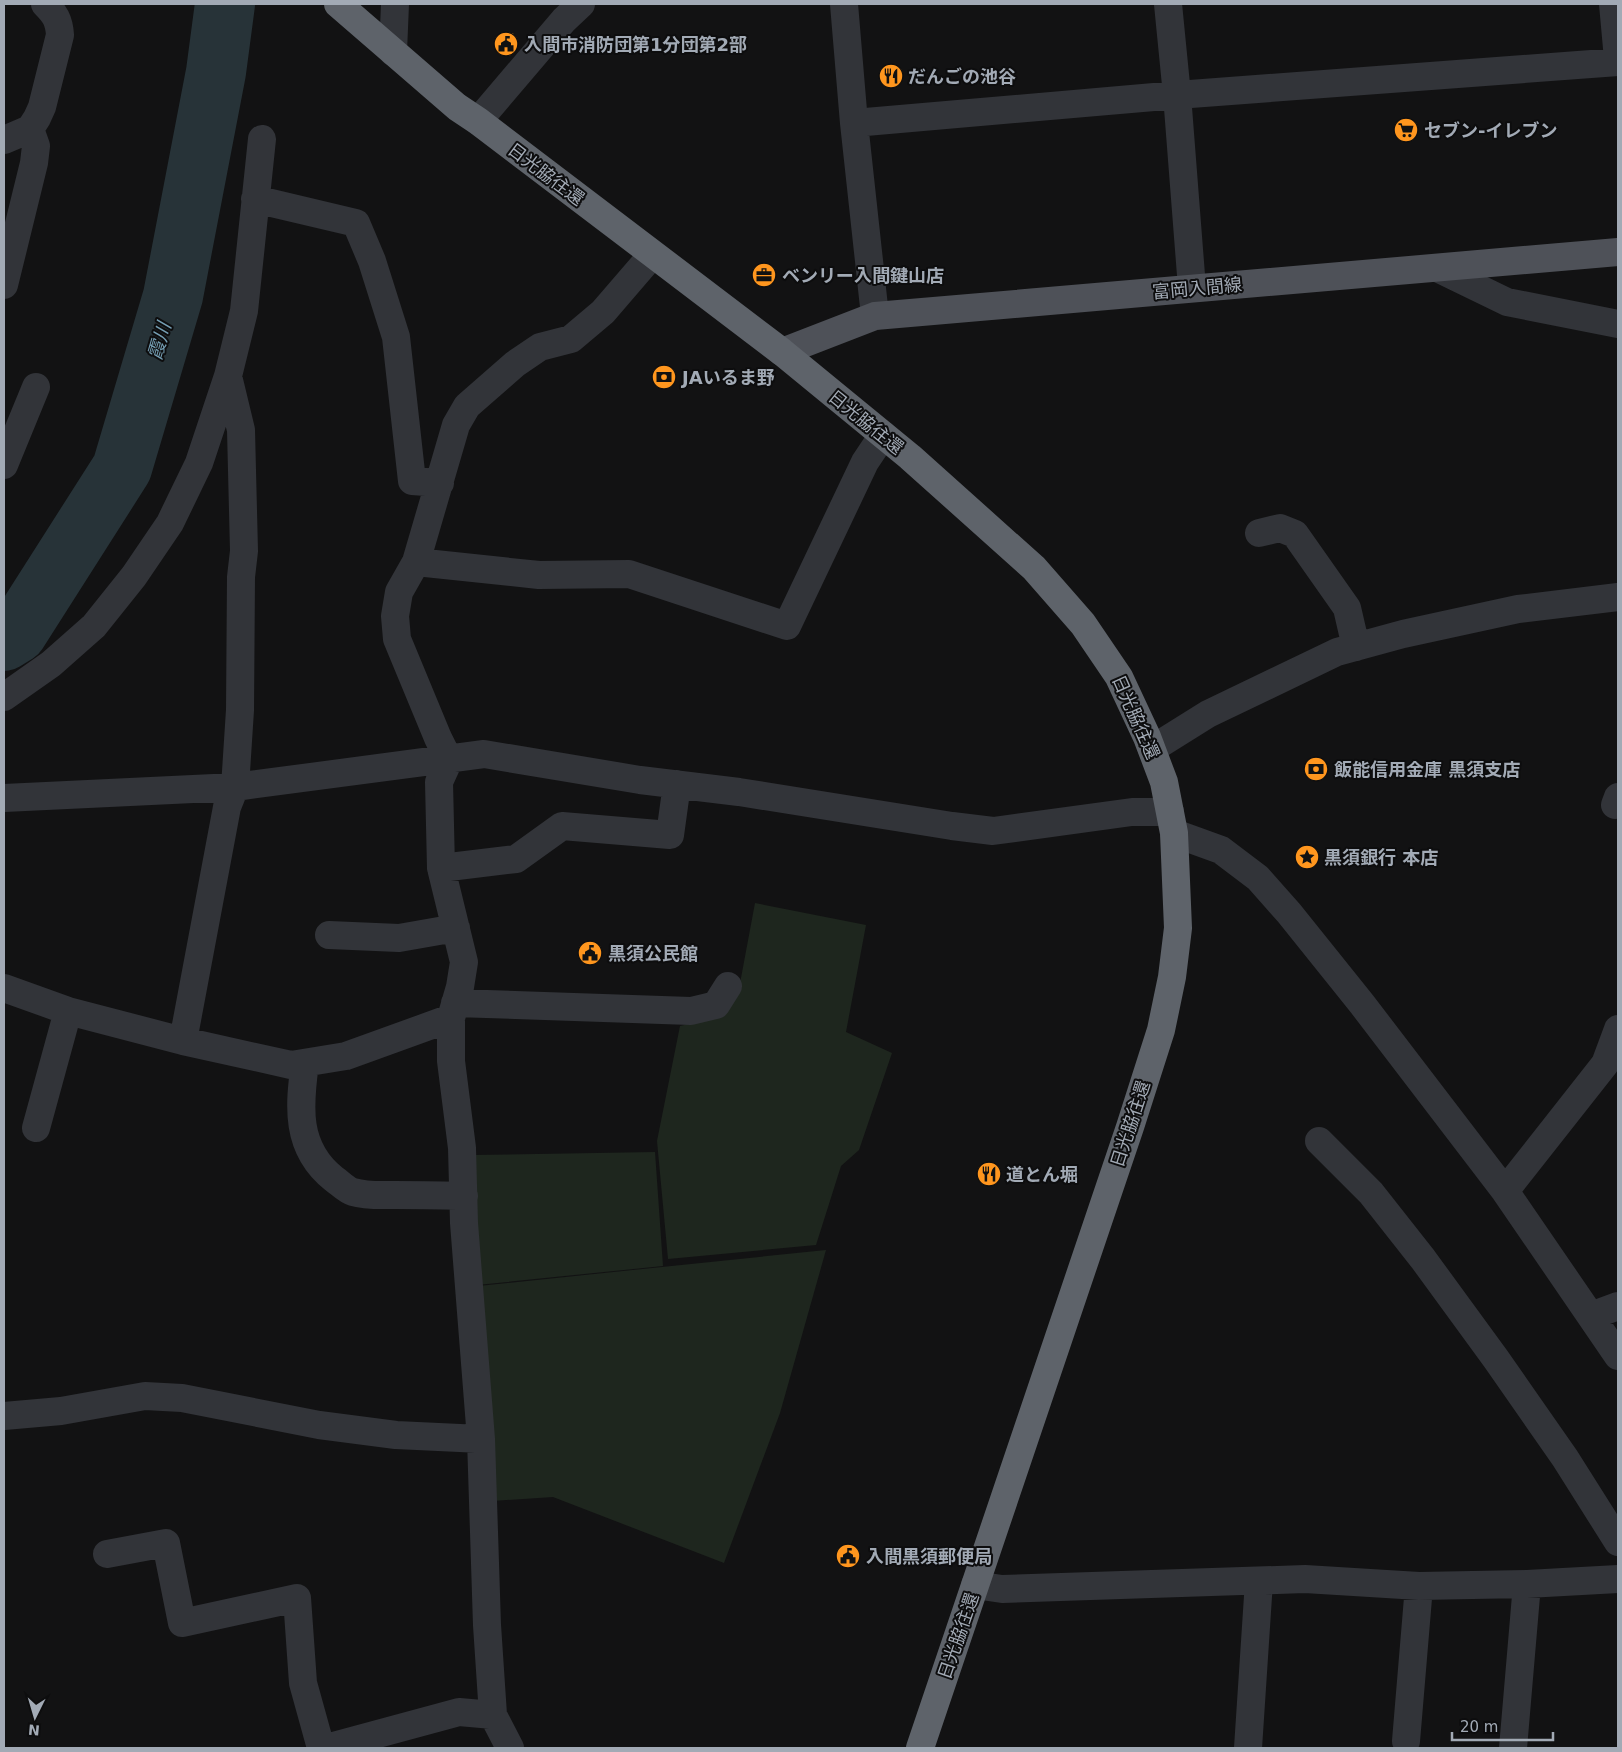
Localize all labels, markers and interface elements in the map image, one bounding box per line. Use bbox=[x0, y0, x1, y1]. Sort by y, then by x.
public building icon: 入間市消防団第1分団第2部 bbox=[493, 31, 519, 57]
place label: 入間市消防団第1分団第2部 bbox=[524, 34, 747, 55]
restaurant icon: だんごの池谷 bbox=[878, 63, 904, 89]
place label: だんごの池谷 bbox=[908, 66, 1016, 87]
supermarket icon: セブン-イレブン bbox=[1393, 117, 1419, 143]
place label: セブン-イレブン bbox=[1424, 120, 1557, 141]
street label: 日光脇往還 bbox=[504, 139, 588, 209]
office icon: ベンリー入間鍵山店 bbox=[751, 262, 777, 288]
place label: ベンリー入間鍵山店 bbox=[782, 265, 944, 286]
street label: 富岡入間線 bbox=[1151, 274, 1243, 302]
water label: 霞川 bbox=[143, 318, 175, 362]
bank icon: JAいるま野 bbox=[651, 364, 677, 390]
place label: JAいるま野 bbox=[680, 367, 775, 388]
street label: 日光脇往還 bbox=[824, 386, 908, 458]
street label: 日光脇往還 bbox=[1108, 672, 1164, 762]
bank icon: 飯能信用金庫 黒須支店 bbox=[1303, 756, 1329, 782]
place label: 飯能信用金庫 黒須支店 bbox=[1334, 759, 1520, 780]
place icon: 黒須銀行 本店 bbox=[1294, 844, 1320, 870]
place label: 黒須銀行 本店 bbox=[1324, 847, 1438, 868]
public building icon: 黒須公民館 bbox=[577, 940, 603, 966]
place label: 黒須公民館 bbox=[608, 943, 698, 964]
street label: 日光脇往還 bbox=[1106, 1078, 1154, 1170]
restaurant icon: 道とん堀 bbox=[976, 1161, 1002, 1187]
place label: 道とん堀 bbox=[1006, 1164, 1078, 1185]
public building icon: 入間黒須郵便局 bbox=[835, 1543, 861, 1569]
place label: 入間黒須郵便局 bbox=[866, 1546, 992, 1567]
street label: 日光脇往還 bbox=[933, 1590, 983, 1682]
north arrow bbox=[10, 1692, 60, 1742]
scale bar bbox=[1452, 1710, 1553, 1742]
text: 20 m bbox=[1460, 1718, 1498, 1736]
text: N bbox=[27, 1721, 40, 1738]

